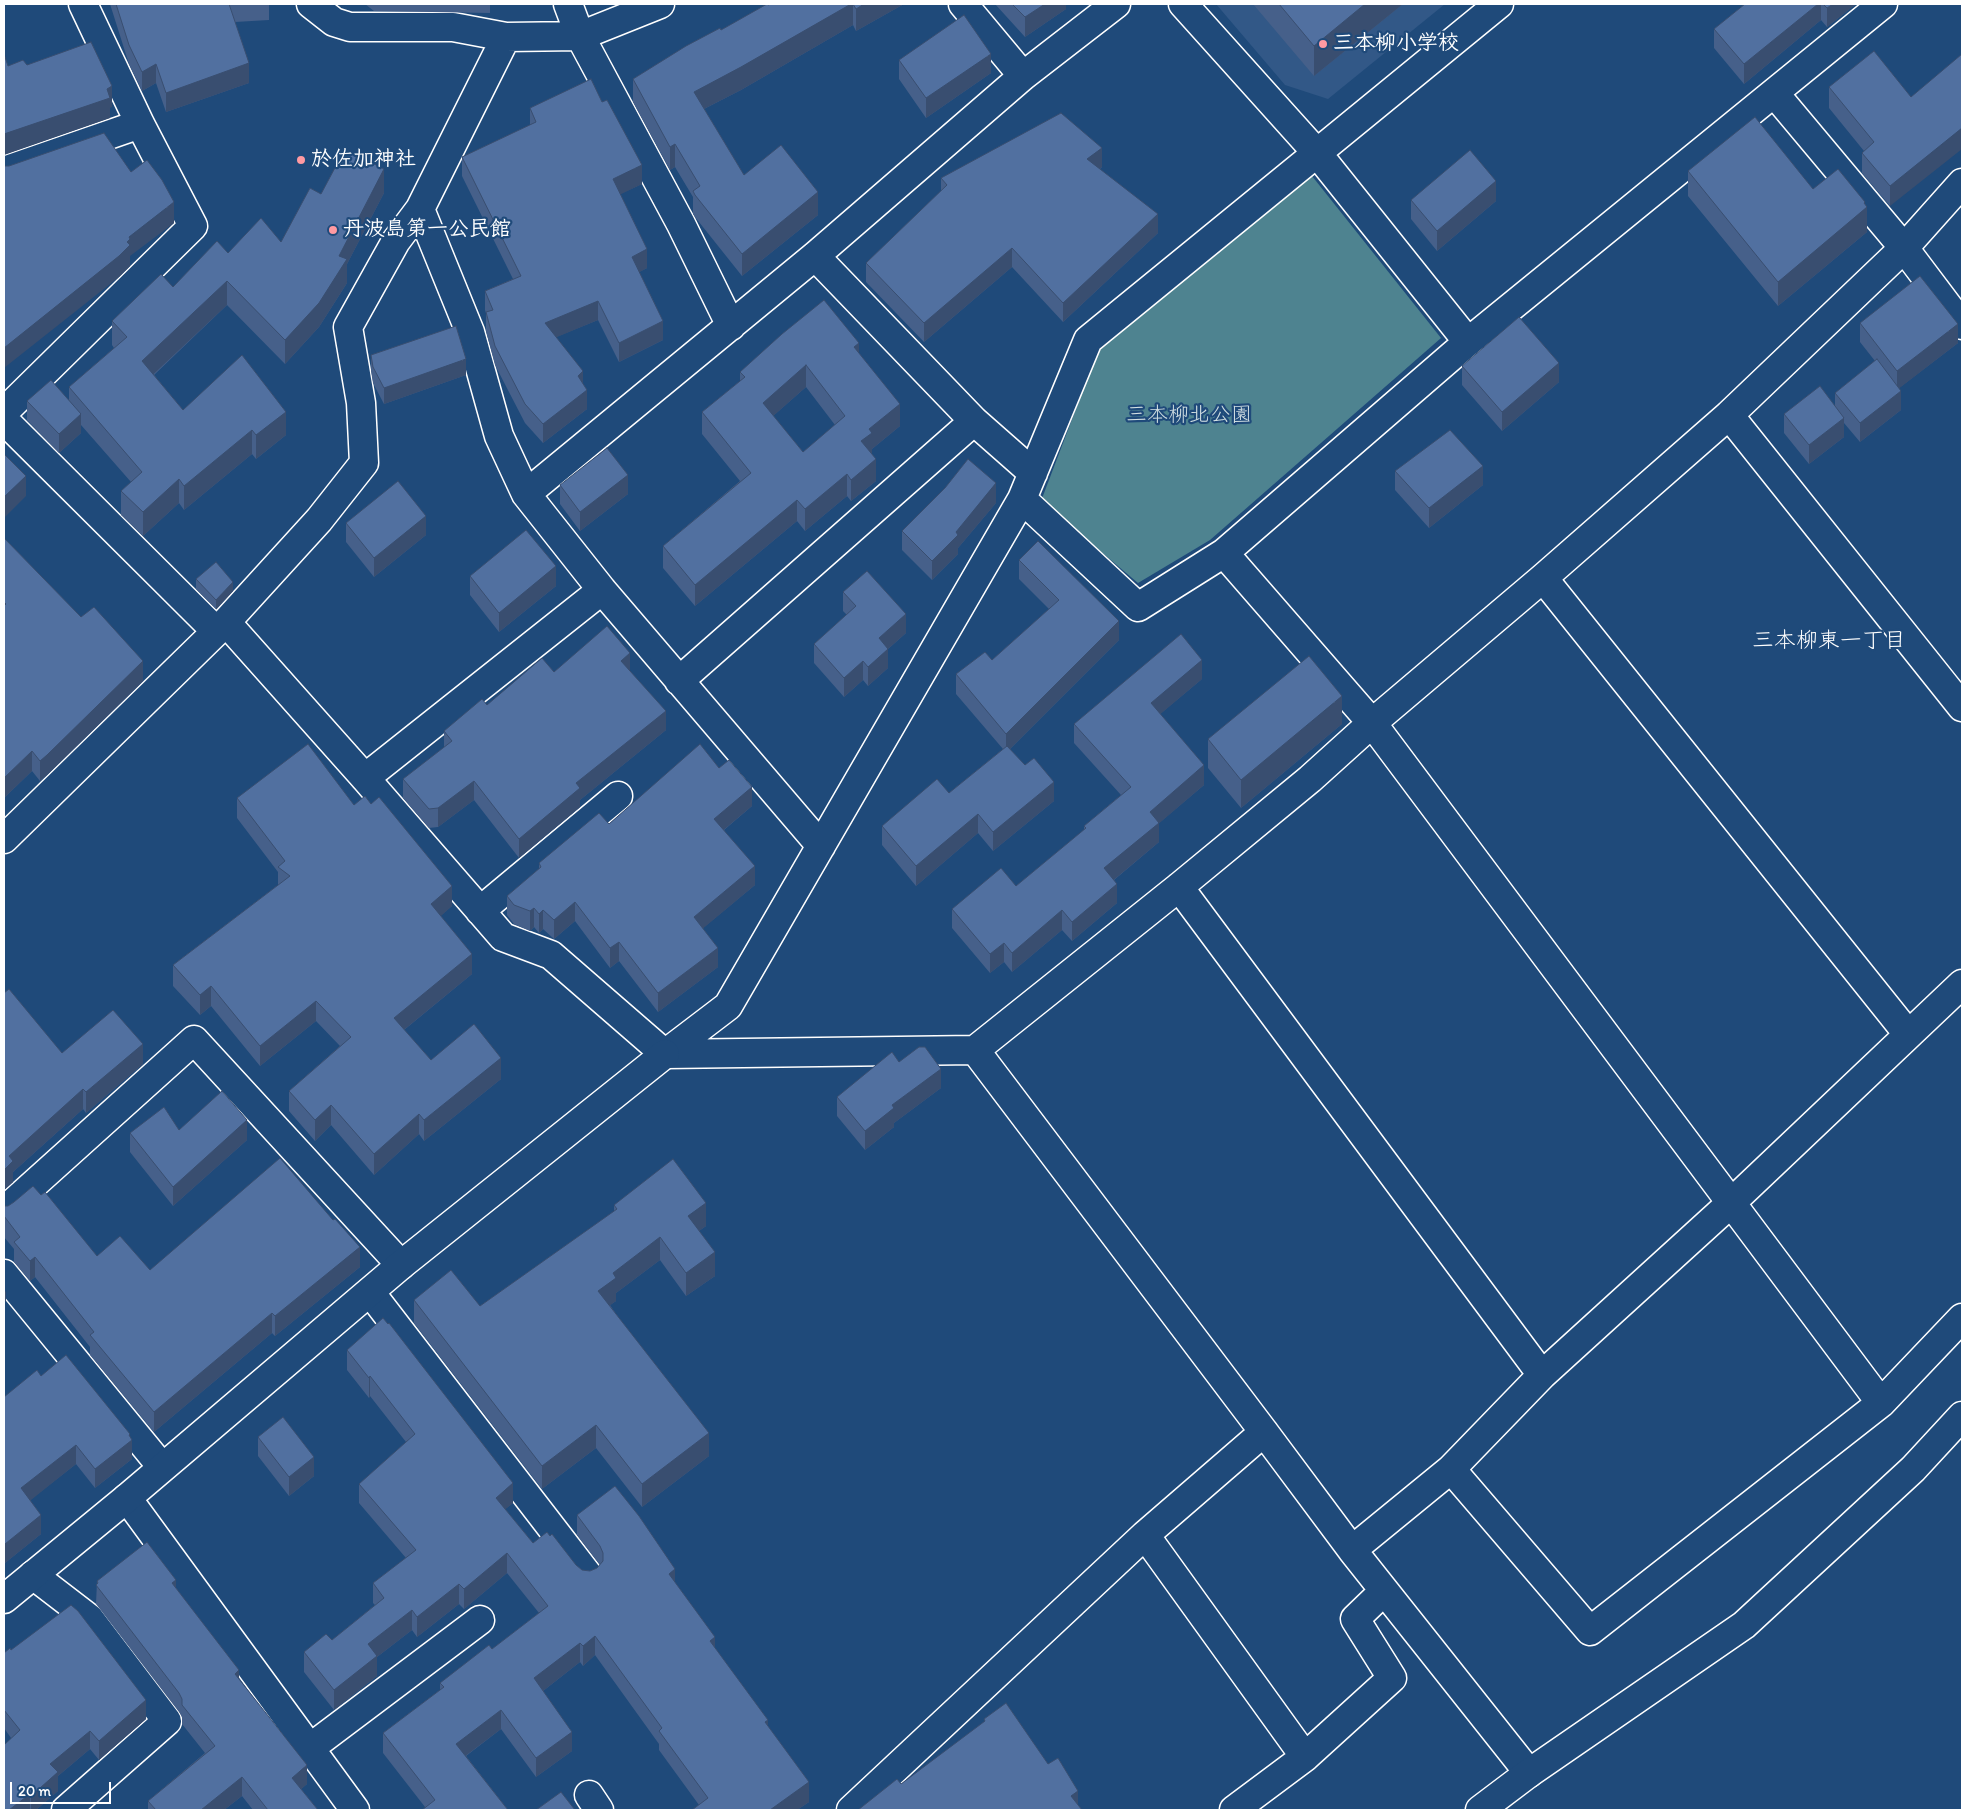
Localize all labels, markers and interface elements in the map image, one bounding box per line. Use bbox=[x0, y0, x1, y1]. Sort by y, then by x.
place label: 三本柳小学校 bbox=[1333, 31, 1459, 57]
marker: 三本柳小学校 bbox=[1317, 38, 1329, 50]
place label: 於佐加神社 bbox=[311, 147, 416, 173]
marker: 於佐加神社 bbox=[295, 154, 307, 166]
place label: 丹波島第一公民館 bbox=[343, 217, 511, 243]
marker: 丹波島第一公民館 bbox=[327, 224, 339, 236]
park label: 三本柳北公園 bbox=[1126, 403, 1252, 429]
district label: 三本柳東一丁目 bbox=[1752, 628, 1906, 654]
scale bar bbox=[12, 1772, 114, 1804]
text: 20 m bbox=[18, 1782, 51, 1800]

